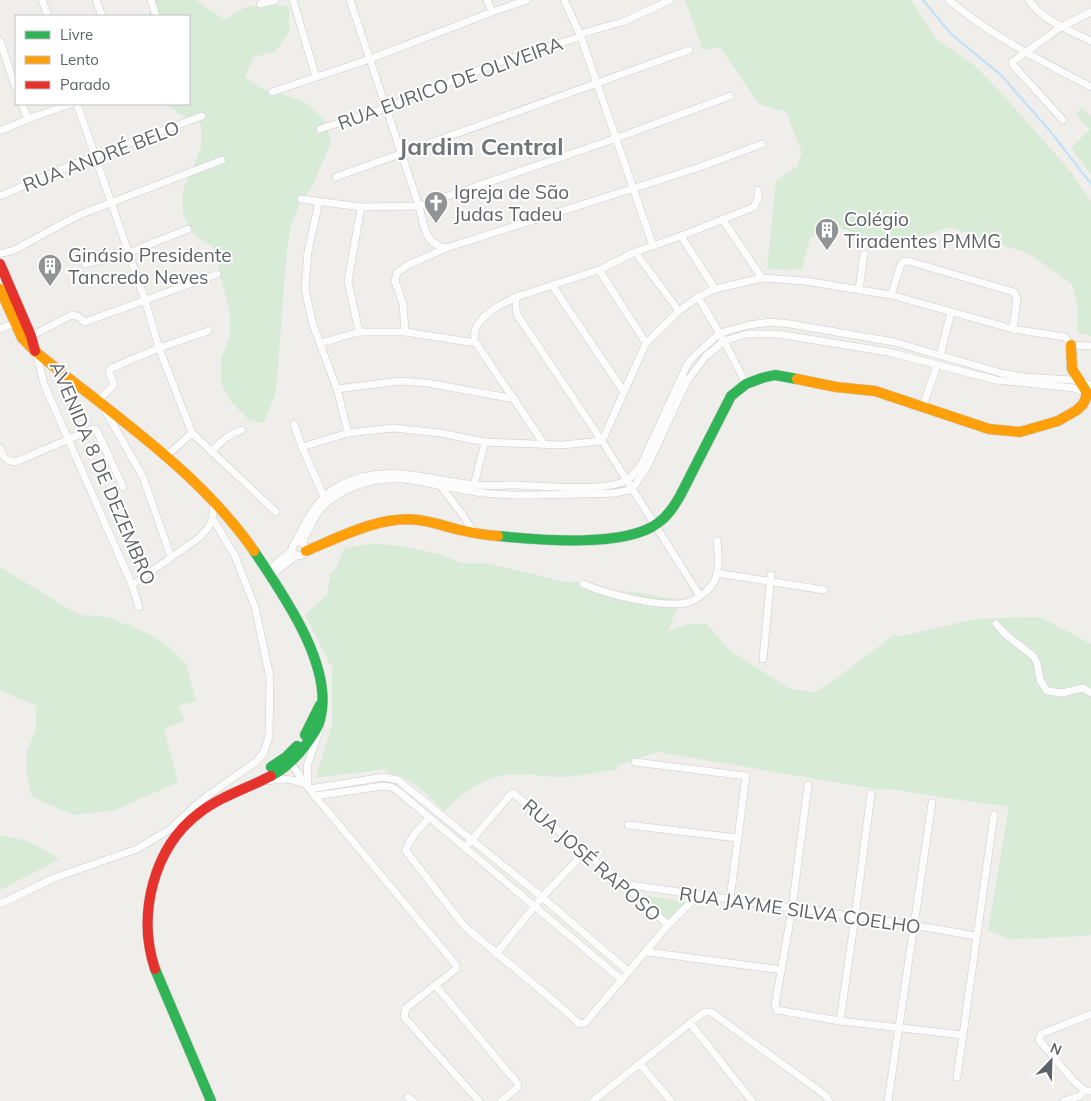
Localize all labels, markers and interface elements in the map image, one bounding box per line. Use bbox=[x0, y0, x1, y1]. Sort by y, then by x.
legend bbox=[15, 15, 190, 105]
text: Livre bbox=[60, 25, 93, 44]
street label: RUA EURICO DE OLIVEIRA bbox=[334, 31, 566, 135]
text: Lento bbox=[60, 50, 99, 69]
text: Parado bbox=[60, 75, 110, 94]
street label: RUA ANDRÉ BELO bbox=[19, 115, 183, 197]
district label: Jardim Central bbox=[399, 131, 563, 161]
place label: Igreja de São Judas Tadeu bbox=[454, 180, 569, 226]
church icon: Igreja de São Judas Tadeu bbox=[423, 190, 449, 224]
place label: Colégio Tiradentes PMMG bbox=[844, 207, 1001, 253]
building icon: Colégio Tiradentes PMMG bbox=[814, 217, 840, 251]
place label: Ginásio Presidente Tancredo Neves bbox=[68, 243, 232, 289]
building icon: Ginásio Presidente Tancredo Neves bbox=[37, 253, 63, 287]
street label: AVENIDA 8 DE DEZEMBRO bbox=[45, 357, 161, 589]
street label: RUA JOSÉ RAPOSO bbox=[518, 794, 666, 926]
street label: RUA JAYME SILVA COELHO bbox=[678, 881, 922, 939]
north arrow bbox=[1026, 1036, 1076, 1086]
text: N bbox=[1048, 1039, 1064, 1059]

